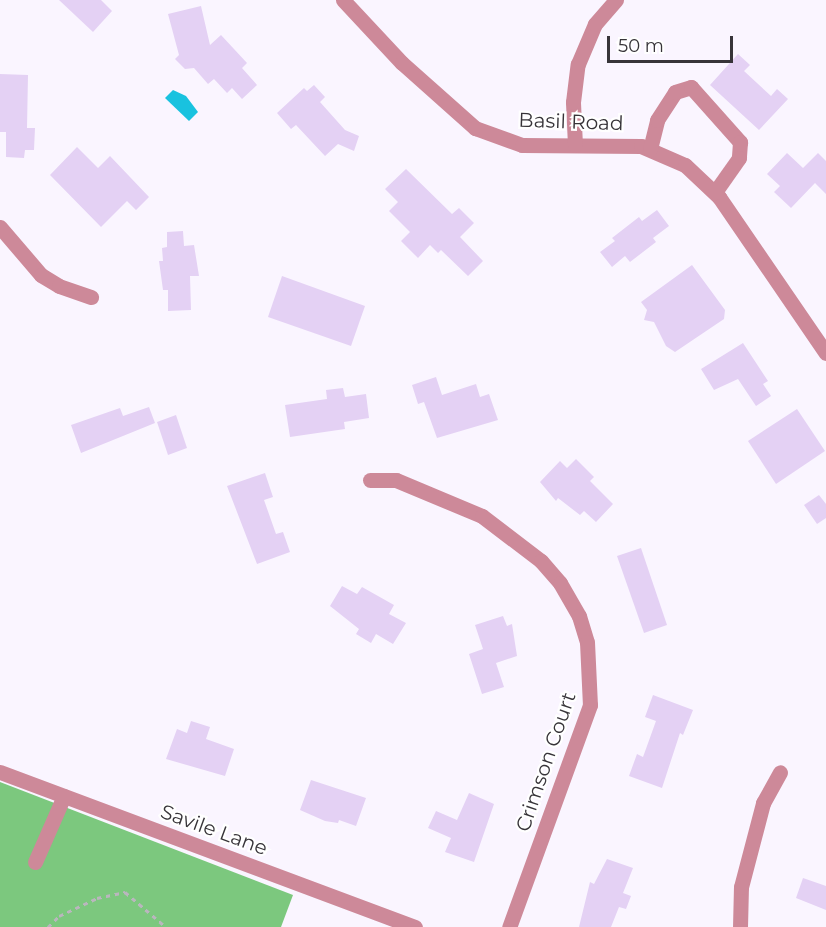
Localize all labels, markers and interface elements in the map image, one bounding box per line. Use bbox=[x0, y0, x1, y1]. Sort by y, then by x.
scale bar bbox=[610, 24, 736, 62]
text: 50 m bbox=[618, 35, 664, 57]
street label: Basil Road bbox=[518, 108, 624, 136]
street label: Crimson Court bbox=[511, 689, 581, 835]
street label: Savile Lane bbox=[157, 800, 271, 860]

